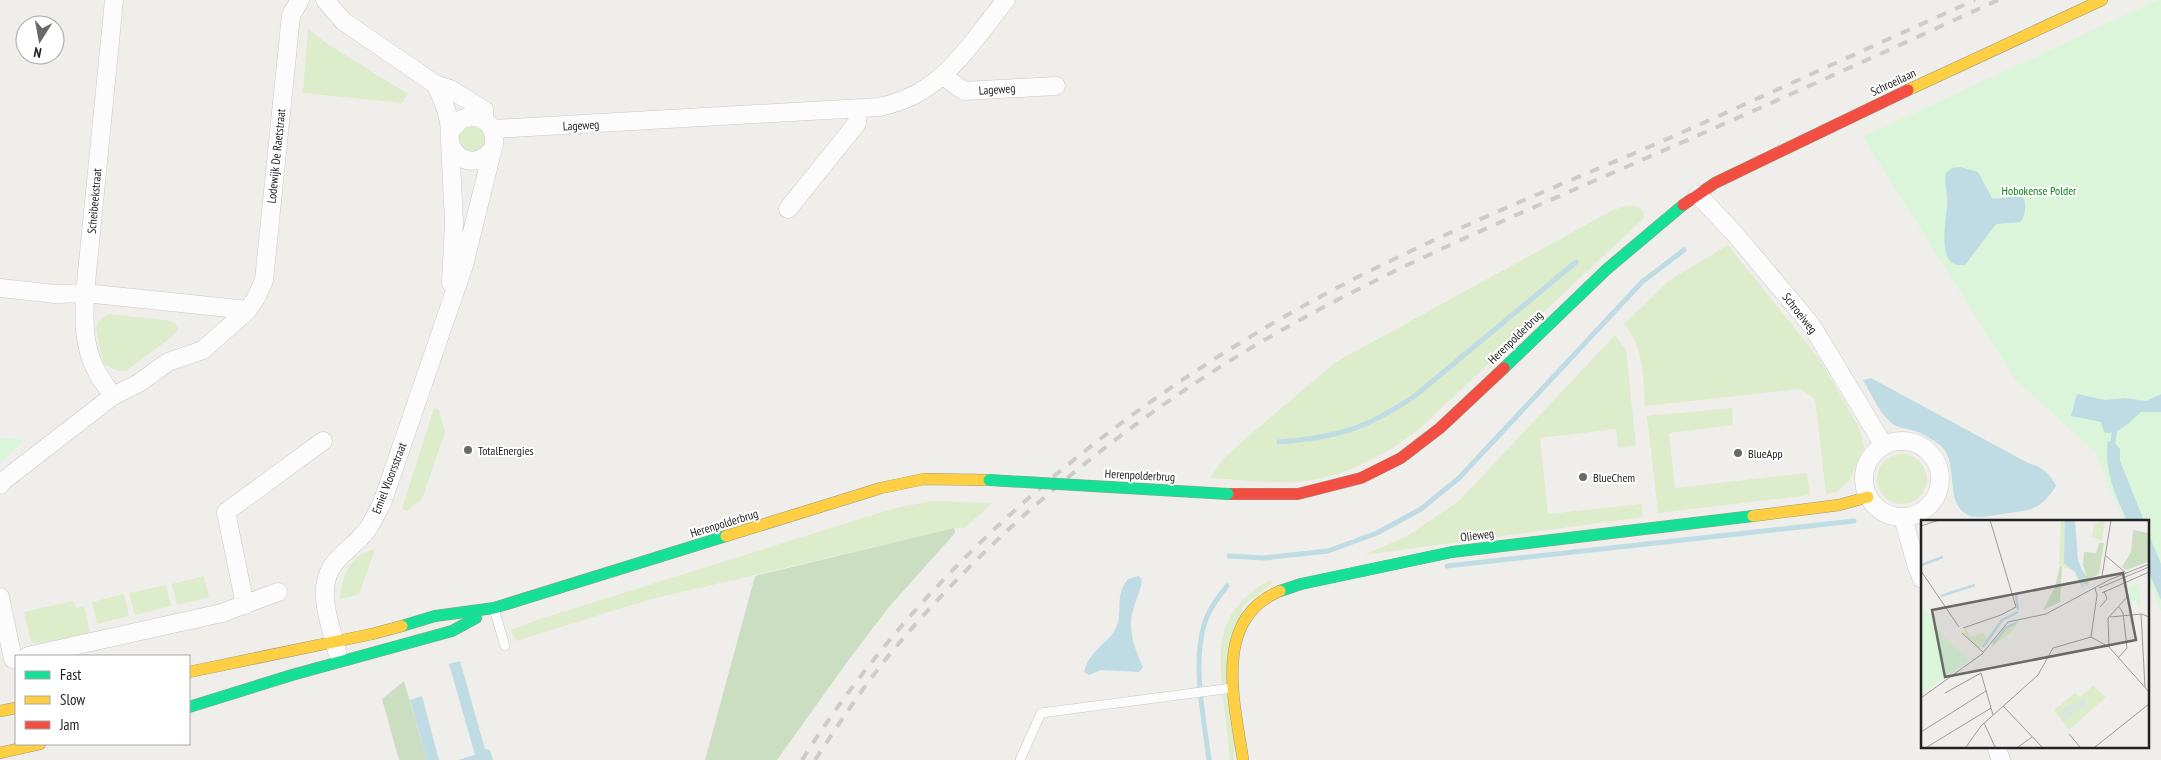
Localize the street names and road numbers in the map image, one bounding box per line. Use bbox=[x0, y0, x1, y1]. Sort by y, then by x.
street label: Schroeilaan bbox=[1868, 65, 1918, 99]
street label: Lageweg bbox=[978, 80, 1016, 98]
street label: Lodewijk De Raetstraat bbox=[264, 107, 288, 204]
street label: Lageweg bbox=[562, 117, 600, 133]
street label: Scheibeekstraat bbox=[84, 167, 104, 234]
street label: Schroeiweg bbox=[1779, 290, 1821, 336]
street label: Herenpolderbrug bbox=[1484, 307, 1546, 367]
street label: Emiel Vloorsstraat bbox=[369, 440, 410, 516]
street label: Herenpolderbrug bbox=[1104, 466, 1176, 484]
street label: Herenpolderbrug bbox=[688, 506, 760, 540]
street label: Olieweg bbox=[1459, 525, 1495, 545]

